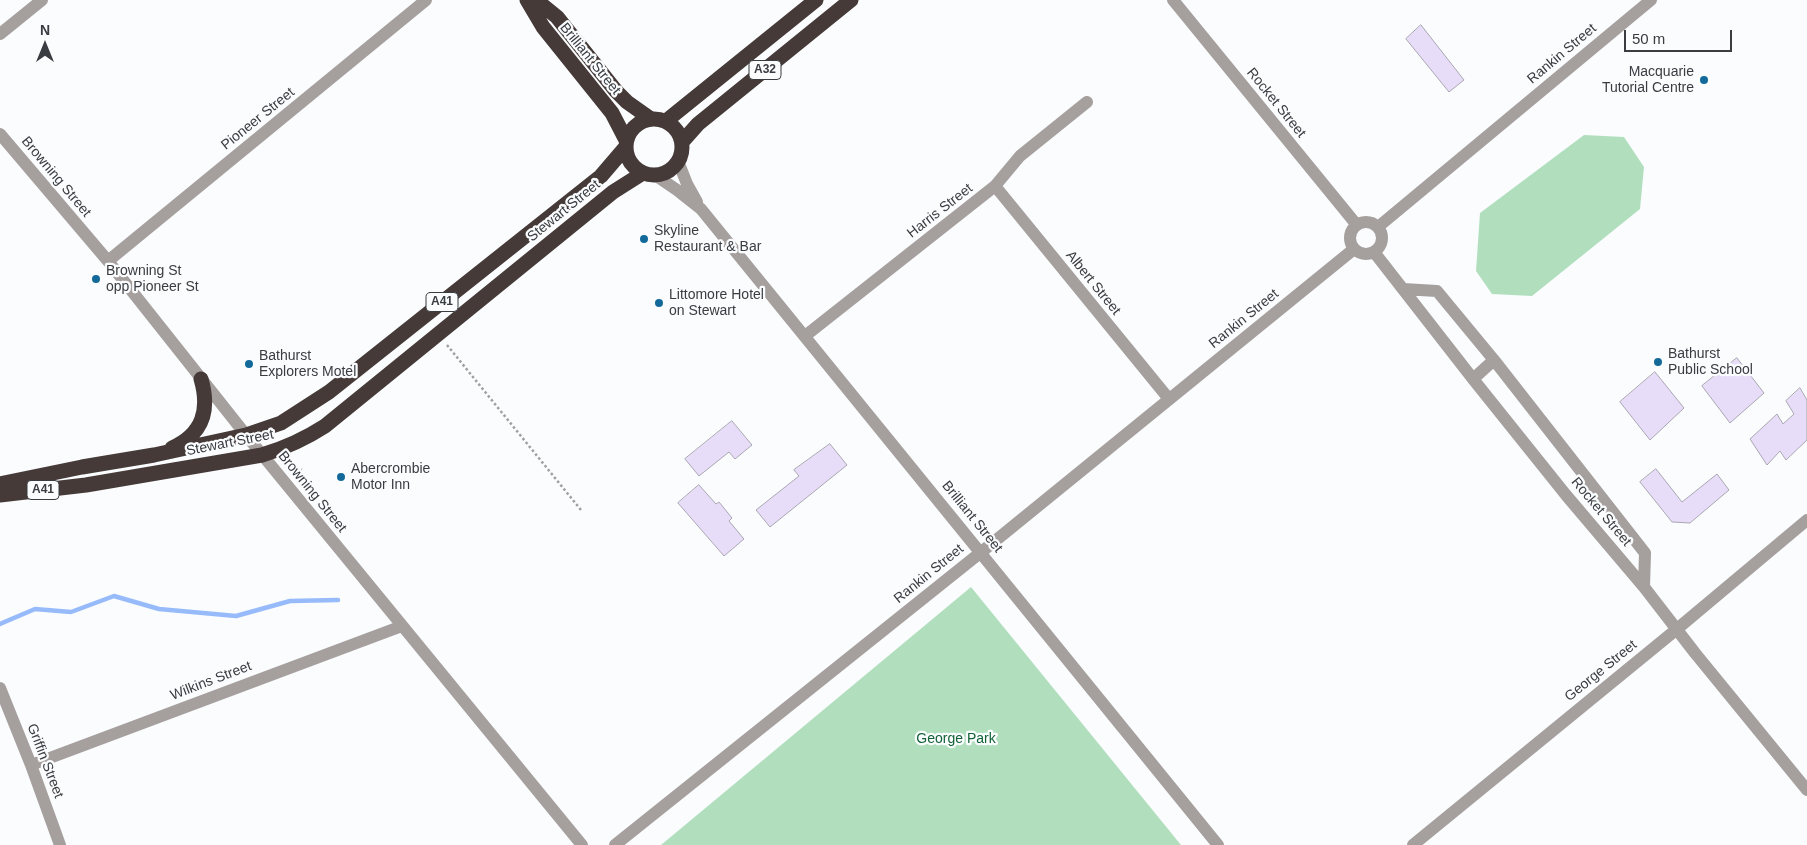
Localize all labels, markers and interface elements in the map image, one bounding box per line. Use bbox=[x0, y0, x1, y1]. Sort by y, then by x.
north arrow bbox=[20, 20, 70, 70]
street label: Brilliant Street bbox=[556, 20, 624, 98]
street label: Rankin Street bbox=[1524, 20, 1600, 88]
scale bar bbox=[1627, 20, 1734, 52]
text: N bbox=[40, 22, 50, 38]
text: 50 m bbox=[1632, 30, 1665, 47]
road number: A32 bbox=[749, 60, 781, 80]
place label: Macquarie Tutorial Centre bbox=[1602, 64, 1694, 96]
street label: Rocket Street bbox=[1243, 65, 1309, 141]
marker: Macquarie Tutorial Centre bbox=[1698, 74, 1710, 86]
street label: Pioneer Street bbox=[218, 84, 298, 154]
street label: Browning Street bbox=[18, 133, 94, 221]
street label: Stewart Street bbox=[524, 177, 604, 245]
street label: Harris Street bbox=[904, 180, 976, 242]
place label: Skyline Restaurant & Bar bbox=[654, 223, 761, 256]
marker: Skyline Restaurant & Bar bbox=[638, 233, 650, 245]
street label: Albert Street bbox=[1062, 247, 1124, 319]
place label: Browning St opp Pioneer St bbox=[106, 263, 199, 296]
marker: Browning St opp Pioneer St bbox=[90, 273, 102, 285]
street label: Rankin Street bbox=[1206, 286, 1282, 352]
place label: Littomore Hotel on Stewart bbox=[669, 287, 764, 320]
road number: A41 bbox=[426, 292, 458, 312]
marker: Littomore Hotel on Stewart bbox=[653, 297, 665, 309]
place label: Bathurst Public School bbox=[1668, 346, 1753, 378]
place label: Bathurst Explorers Motel bbox=[259, 348, 356, 381]
marker: Bathurst Public School bbox=[1652, 356, 1664, 368]
marker: Bathurst Explorers Motel bbox=[243, 358, 255, 370]
street label: Stewart Street bbox=[185, 426, 275, 460]
street label: Browning Street bbox=[274, 448, 350, 536]
place label: Abercrombie Motor Inn bbox=[351, 461, 430, 494]
marker: Abercrombie Motor Inn bbox=[335, 471, 347, 483]
street label: Rocket Street bbox=[1567, 474, 1635, 550]
street label: Brilliant Street bbox=[938, 478, 1006, 556]
road number: A41 bbox=[27, 480, 59, 500]
street label: Rankin Street bbox=[891, 541, 967, 607]
street label: George Street bbox=[1562, 637, 1640, 705]
street label: Wilkins Street bbox=[168, 658, 254, 704]
street label: Griffin Street bbox=[23, 721, 67, 801]
park label: George Park bbox=[916, 731, 996, 747]

